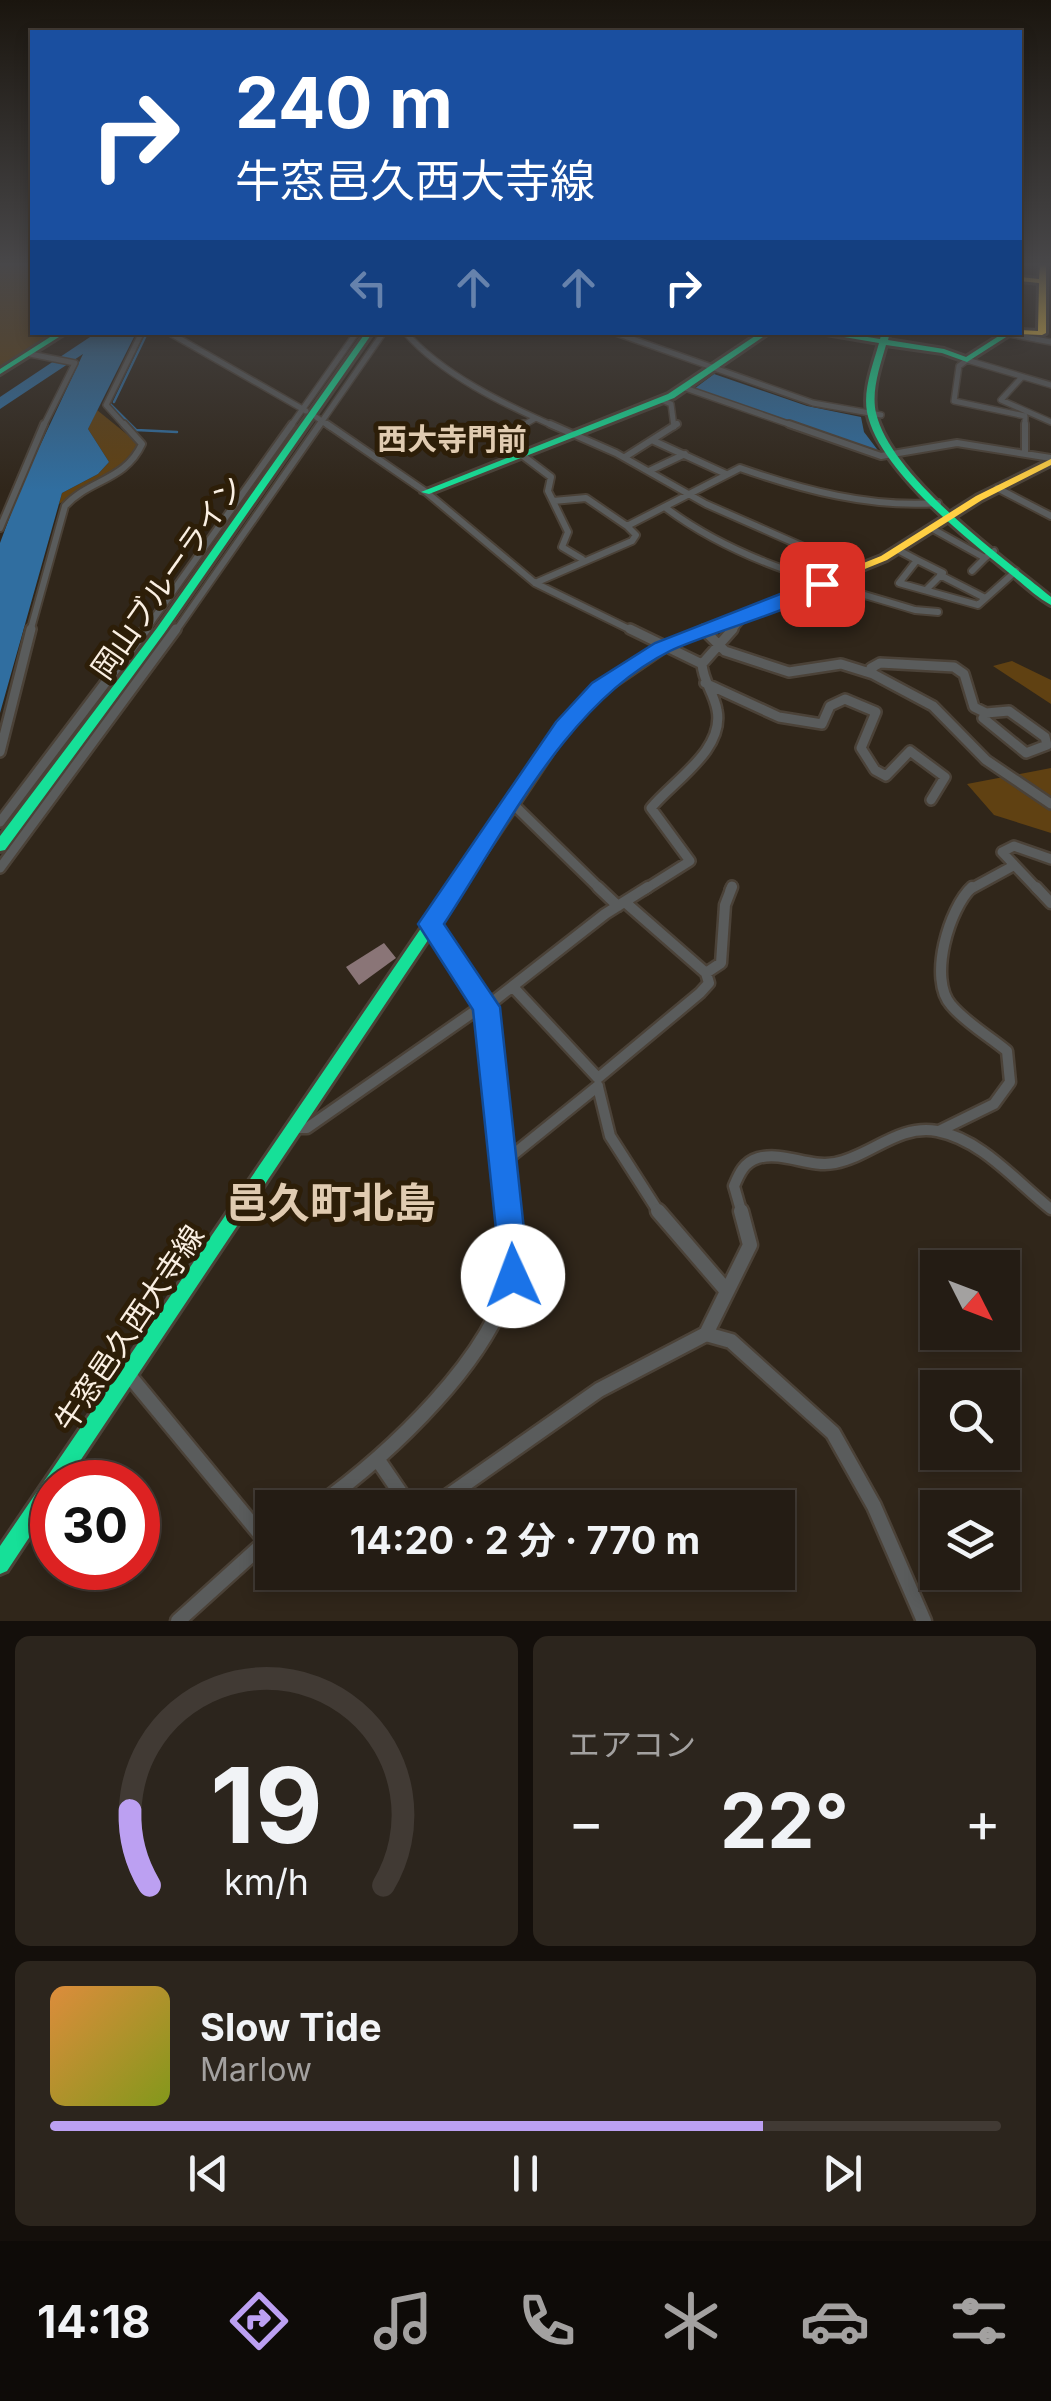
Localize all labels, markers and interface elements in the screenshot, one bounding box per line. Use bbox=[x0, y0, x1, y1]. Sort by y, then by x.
text: 240 m bbox=[235, 60, 453, 145]
icon: right bbox=[70, 70, 200, 200]
text: 牛窓邑久西大寺線 bbox=[235, 153, 595, 208]
icon: left bbox=[341, 260, 396, 315]
icon: ahead bbox=[446, 260, 501, 315]
icon: ahead bbox=[551, 260, 606, 315]
icon: right bbox=[656, 260, 711, 315]
district label: 西大寺門前 bbox=[377, 421, 527, 457]
street label: 岡山ブルーライン bbox=[83, 468, 251, 686]
pin bbox=[780, 542, 865, 627]
icon: arrive bbox=[795, 557, 850, 612]
district label: 邑久町北島 bbox=[226, 1177, 436, 1228]
street label: 牛窓邑久西大寺線 bbox=[47, 1218, 211, 1438]
position arrow bbox=[461, 1224, 565, 1328]
north arrow bbox=[920, 1250, 1020, 1350]
map controls bbox=[920, 1250, 1020, 1590]
button: search bbox=[920, 1370, 1020, 1470]
speed limit sign: 30 bbox=[30, 1460, 160, 1590]
button: layers bbox=[920, 1490, 1020, 1590]
text: 14:20 · 2 分 · 770 m bbox=[350, 1517, 700, 1563]
text: エアコン bbox=[568, 1725, 696, 1764]
text: 19 bbox=[210, 1742, 323, 1868]
text: 22° bbox=[720, 1775, 849, 1866]
text: − bbox=[568, 1789, 604, 1855]
text: + bbox=[965, 1789, 1001, 1855]
text: km/h bbox=[224, 1860, 309, 1904]
text: Slow Tide bbox=[200, 2004, 382, 2050]
text: Marlow bbox=[200, 2050, 312, 2089]
icon: previous bbox=[181, 2146, 236, 2201]
icon: pause bbox=[498, 2146, 553, 2201]
icon: next bbox=[815, 2146, 870, 2201]
icon: directions bbox=[224, 2286, 294, 2356]
icon: music bbox=[368, 2286, 438, 2356]
icon: phone bbox=[512, 2286, 582, 2356]
icon: climate bbox=[656, 2286, 726, 2356]
icon: car bbox=[800, 2286, 870, 2356]
icon: filters bbox=[944, 2286, 1014, 2356]
text: 14:18 bbox=[37, 2294, 151, 2349]

